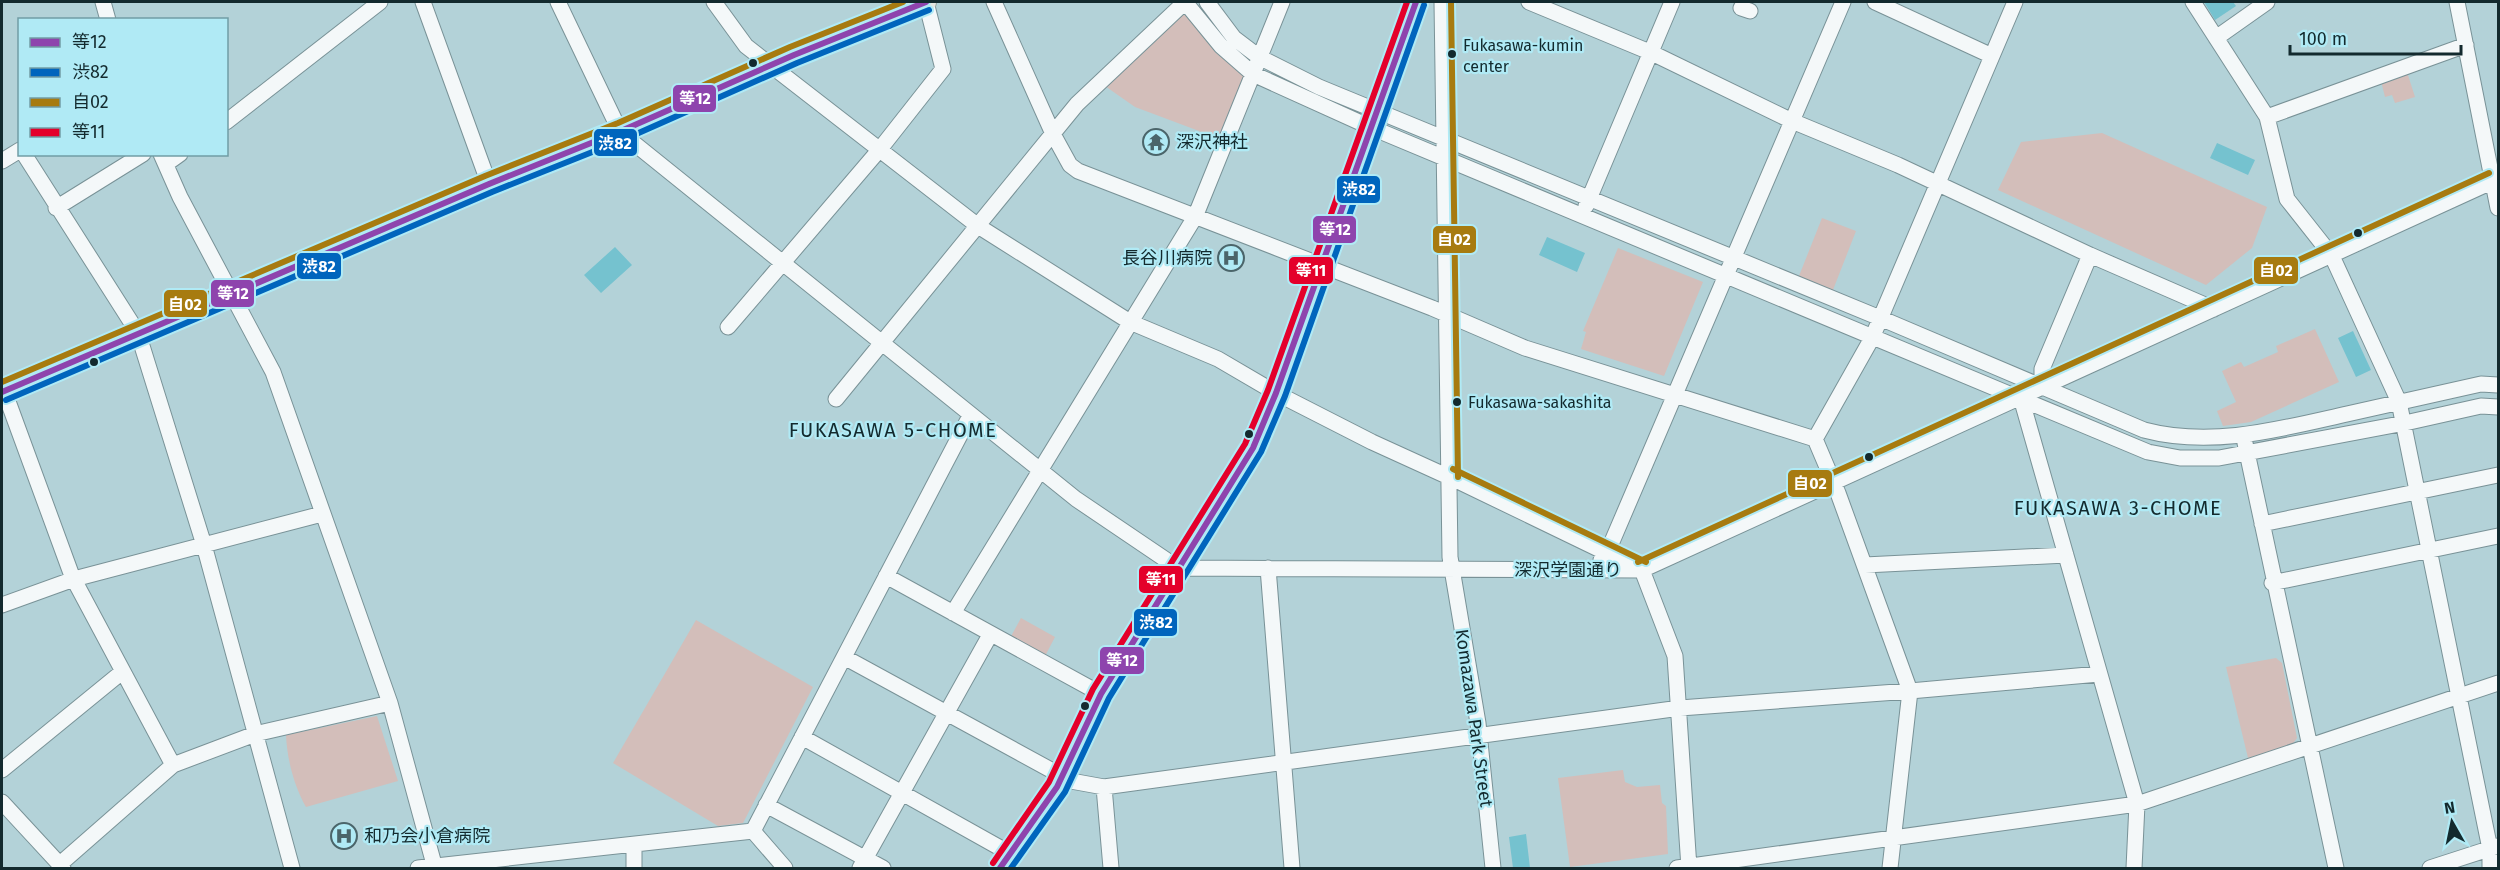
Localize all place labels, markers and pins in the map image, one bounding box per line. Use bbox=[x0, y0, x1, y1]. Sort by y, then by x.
place label: Fukasawa-kumin center bbox=[1463, 36, 1583, 76]
marker: Fukasawa-kumin center bbox=[1446, 48, 1458, 60]
unlabelled marker bbox=[747, 57, 759, 69]
temple icon: 深沢神社 bbox=[1141, 127, 1171, 157]
place label: 深沢神社 bbox=[1176, 131, 1248, 153]
unlabelled marker bbox=[2352, 227, 2364, 239]
hospital icon: 長谷川病院 bbox=[1216, 243, 1246, 273]
place label: 長谷川病院 bbox=[1122, 247, 1212, 269]
unlabelled marker bbox=[88, 356, 100, 368]
place label: Fukasawa-sakashita bbox=[1468, 393, 1612, 412]
marker: Fukasawa-sakashita bbox=[1451, 396, 1463, 408]
unlabelled marker bbox=[1243, 428, 1255, 440]
unlabelled marker bbox=[1863, 451, 1875, 463]
unlabelled marker bbox=[1079, 700, 1091, 712]
hospital icon: 和乃会小倉病院 bbox=[329, 821, 359, 851]
place label: 和乃会小倉病院 bbox=[364, 825, 490, 847]

